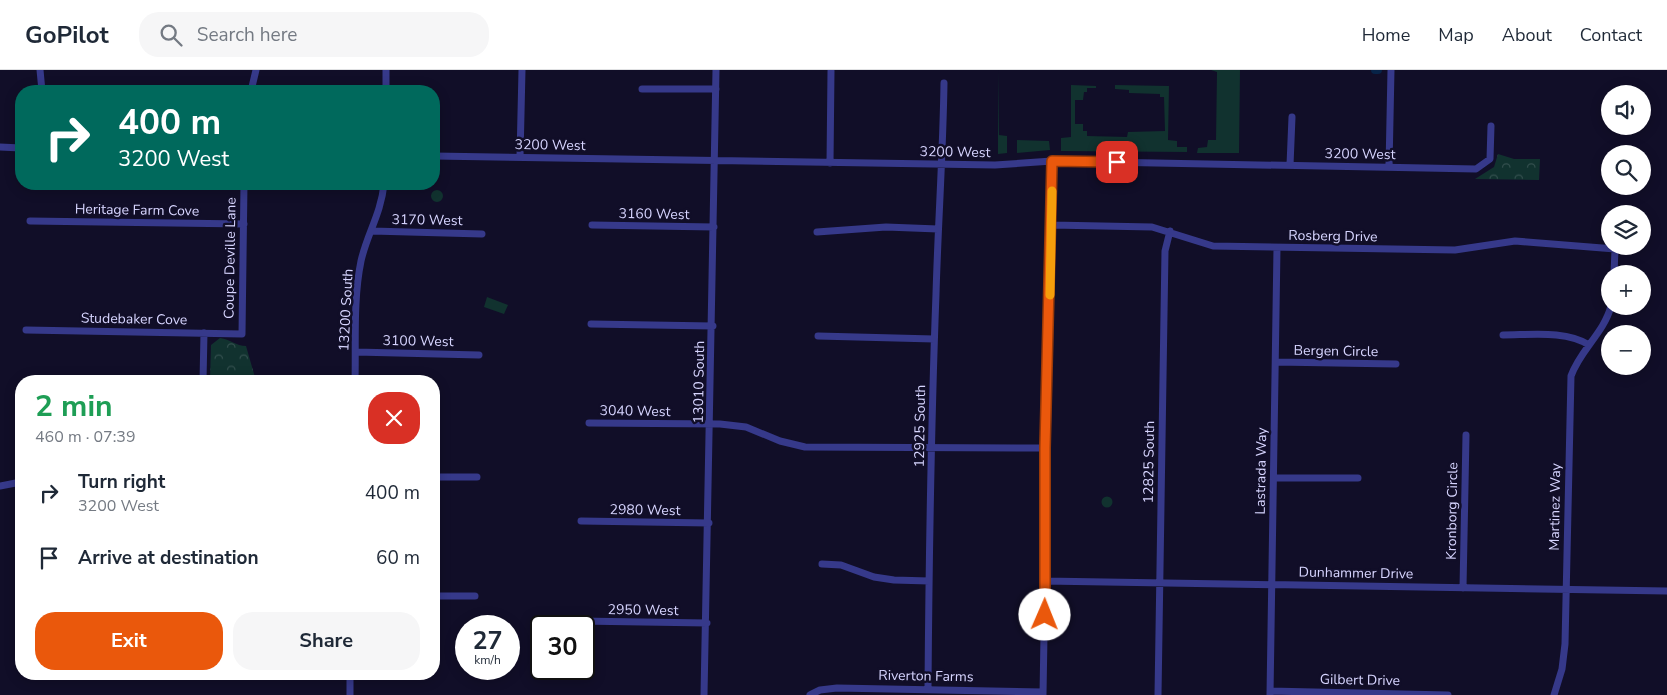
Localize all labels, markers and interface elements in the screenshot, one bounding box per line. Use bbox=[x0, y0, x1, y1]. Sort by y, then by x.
search box bbox=[139, 12, 489, 57]
text: GoPilot bbox=[25, 19, 109, 51]
icon: search bbox=[157, 21, 185, 49]
text: Search here bbox=[197, 22, 297, 48]
text: Home bbox=[1362, 23, 1410, 47]
text: Map bbox=[1438, 23, 1474, 47]
text: About bbox=[1502, 23, 1552, 47]
text: Contact bbox=[1580, 23, 1642, 47]
map controls bbox=[1601, 85, 1651, 375]
button: sound bbox=[1601, 85, 1651, 135]
text: 400 m bbox=[118, 99, 221, 146]
icon: right bbox=[35, 105, 100, 170]
street label: 3200 West bbox=[514, 135, 586, 155]
pin bbox=[1096, 141, 1138, 183]
street label: 3200 West bbox=[919, 142, 991, 162]
text: 3200 West bbox=[118, 144, 229, 174]
street label: 3200 West bbox=[1324, 144, 1396, 164]
button: search bbox=[1601, 145, 1651, 195]
icon: arrive bbox=[1103, 148, 1131, 176]
street label: Coupe Deville Lane bbox=[219, 197, 241, 319]
street label: Heritage Farm Cove bbox=[75, 199, 199, 221]
street label: 3160 West bbox=[618, 204, 690, 224]
button: layers bbox=[1601, 205, 1651, 255]
street label: 3170 West bbox=[391, 210, 463, 230]
street label: Rosberg Drive bbox=[1288, 226, 1378, 246]
button: + bbox=[1601, 265, 1651, 315]
street label: 13200 South bbox=[334, 268, 358, 352]
street label: Studebaker Cove bbox=[81, 309, 187, 329]
button: − bbox=[1601, 325, 1651, 375]
street label: 3100 West bbox=[382, 331, 454, 351]
street label: 13010 South bbox=[689, 340, 709, 424]
street label: Bergen Circle bbox=[1294, 341, 1378, 361]
street label: 12925 South bbox=[910, 384, 930, 468]
text: 2 min bbox=[35, 386, 113, 427]
button: close bbox=[368, 392, 420, 444]
street label: 3040 West bbox=[599, 401, 671, 421]
street label: 12825 South bbox=[1139, 420, 1159, 504]
text: 460 m · 07:39 bbox=[35, 426, 136, 448]
street label: Lastrada Way bbox=[1251, 426, 1271, 515]
street label: Kronborg Circle bbox=[1442, 462, 1462, 560]
street label: Martinez Way bbox=[1545, 462, 1565, 551]
text: Turn right bbox=[78, 469, 165, 495]
icon: right bbox=[35, 479, 63, 507]
text: 400 m bbox=[365, 480, 420, 506]
text: 3200 West bbox=[78, 495, 159, 517]
street label: 2980 West bbox=[609, 500, 681, 520]
icon: arrive bbox=[35, 544, 63, 572]
text: Arrive at destination bbox=[78, 545, 259, 571]
text: 60 m bbox=[376, 545, 420, 571]
street label: Dunhammer Drive bbox=[1298, 562, 1414, 584]
position arrow bbox=[1018, 588, 1070, 640]
street label: 2950 West bbox=[607, 600, 679, 620]
button: Exit bbox=[35, 612, 223, 670]
button: Share bbox=[233, 612, 420, 670]
speed limit sign: 30 bbox=[530, 615, 595, 680]
text: 27 bbox=[472, 624, 503, 658]
text: km/h bbox=[474, 652, 501, 668]
street label: Riverton Farms bbox=[878, 666, 974, 686]
street label: Gilbert Drive bbox=[1320, 670, 1400, 690]

